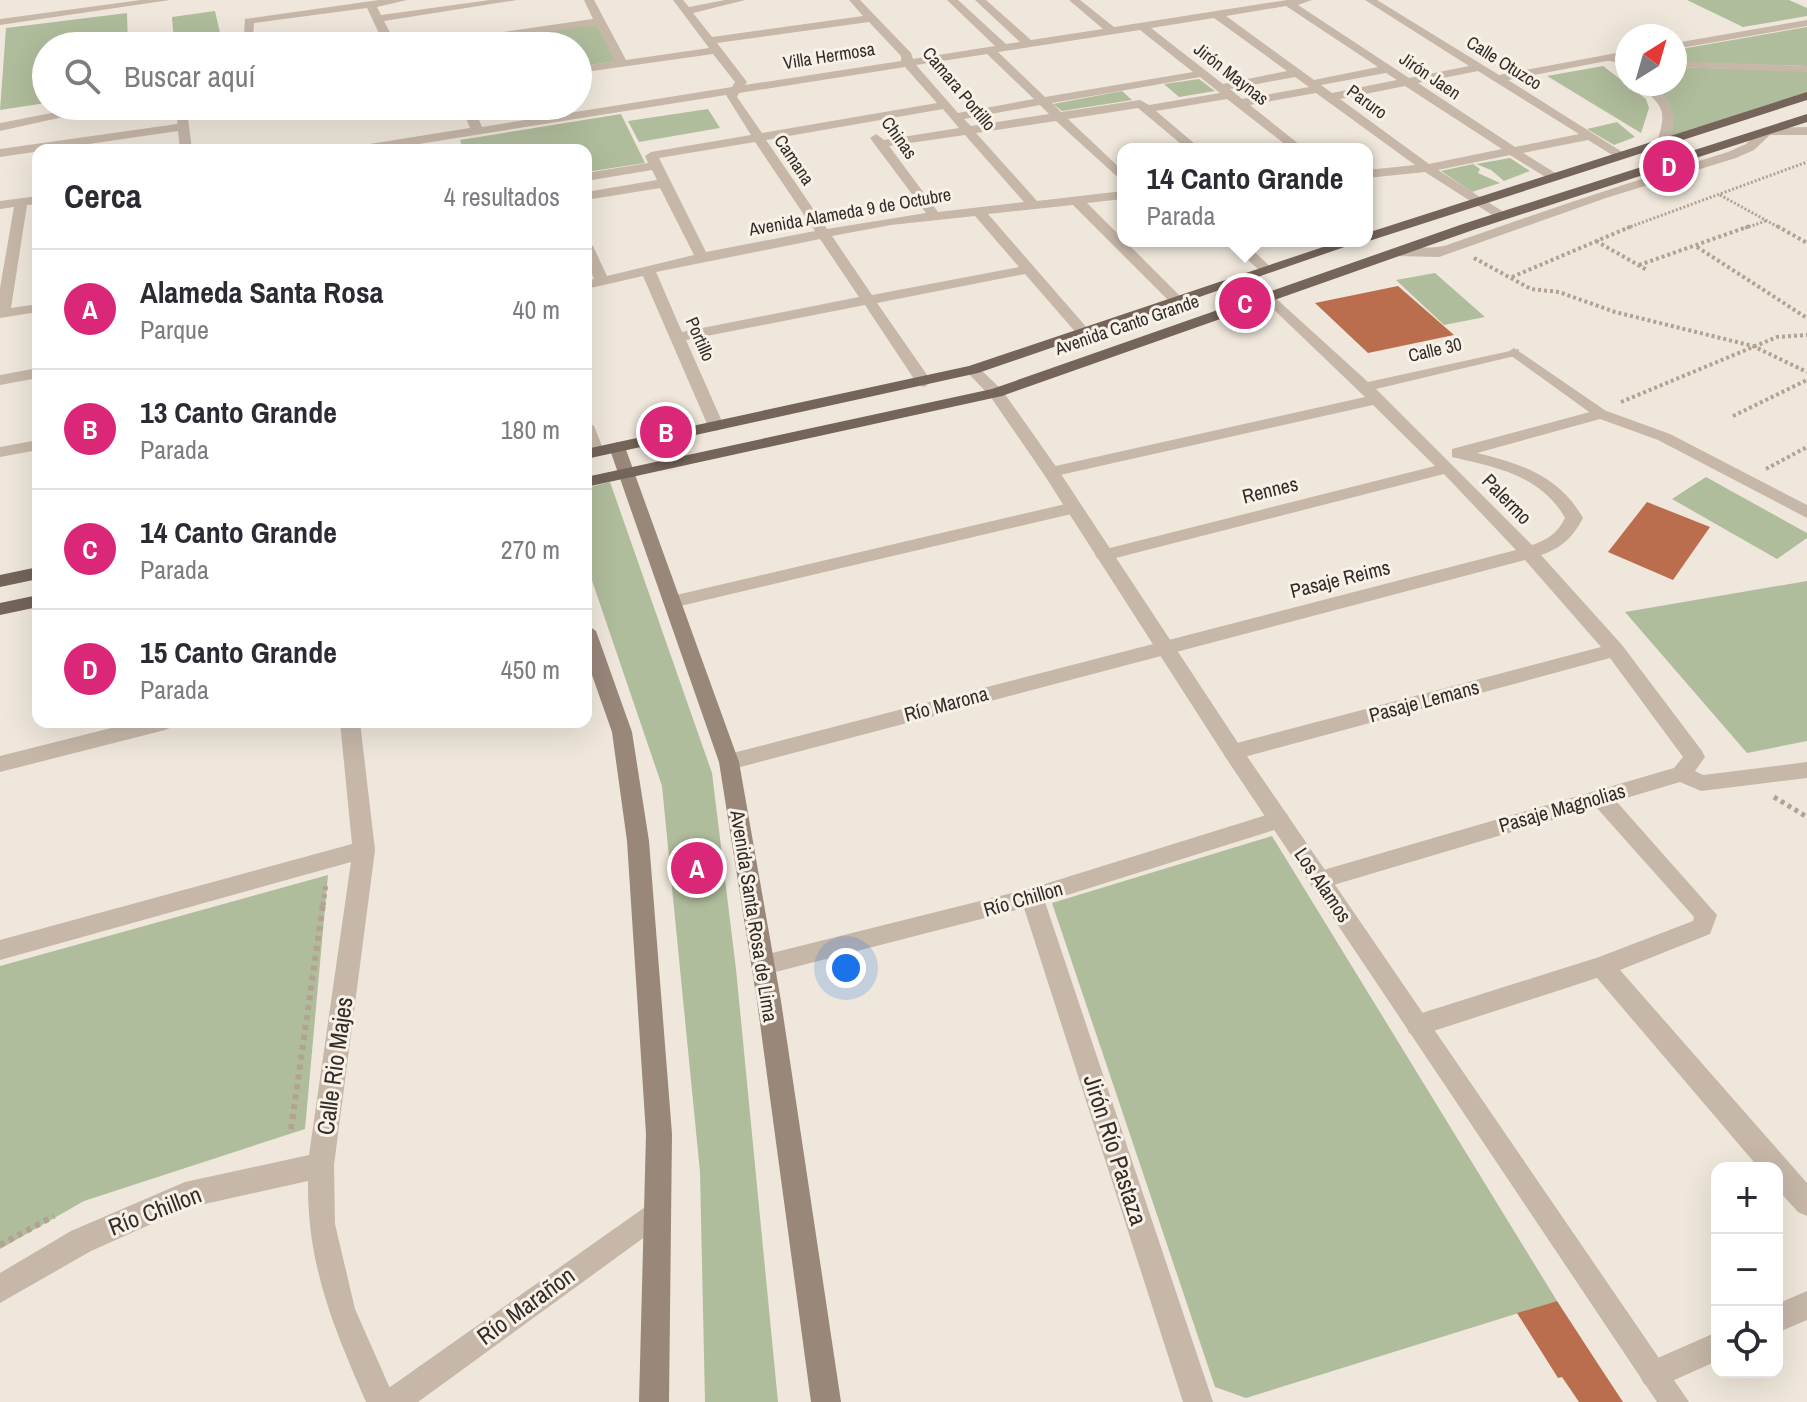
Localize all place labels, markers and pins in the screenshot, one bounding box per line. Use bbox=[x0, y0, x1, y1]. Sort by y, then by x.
pin: D bbox=[1643, 136, 1695, 196]
pin: C bbox=[1219, 273, 1271, 333]
pin: B bbox=[640, 402, 692, 462]
pin: A bbox=[671, 838, 723, 898]

